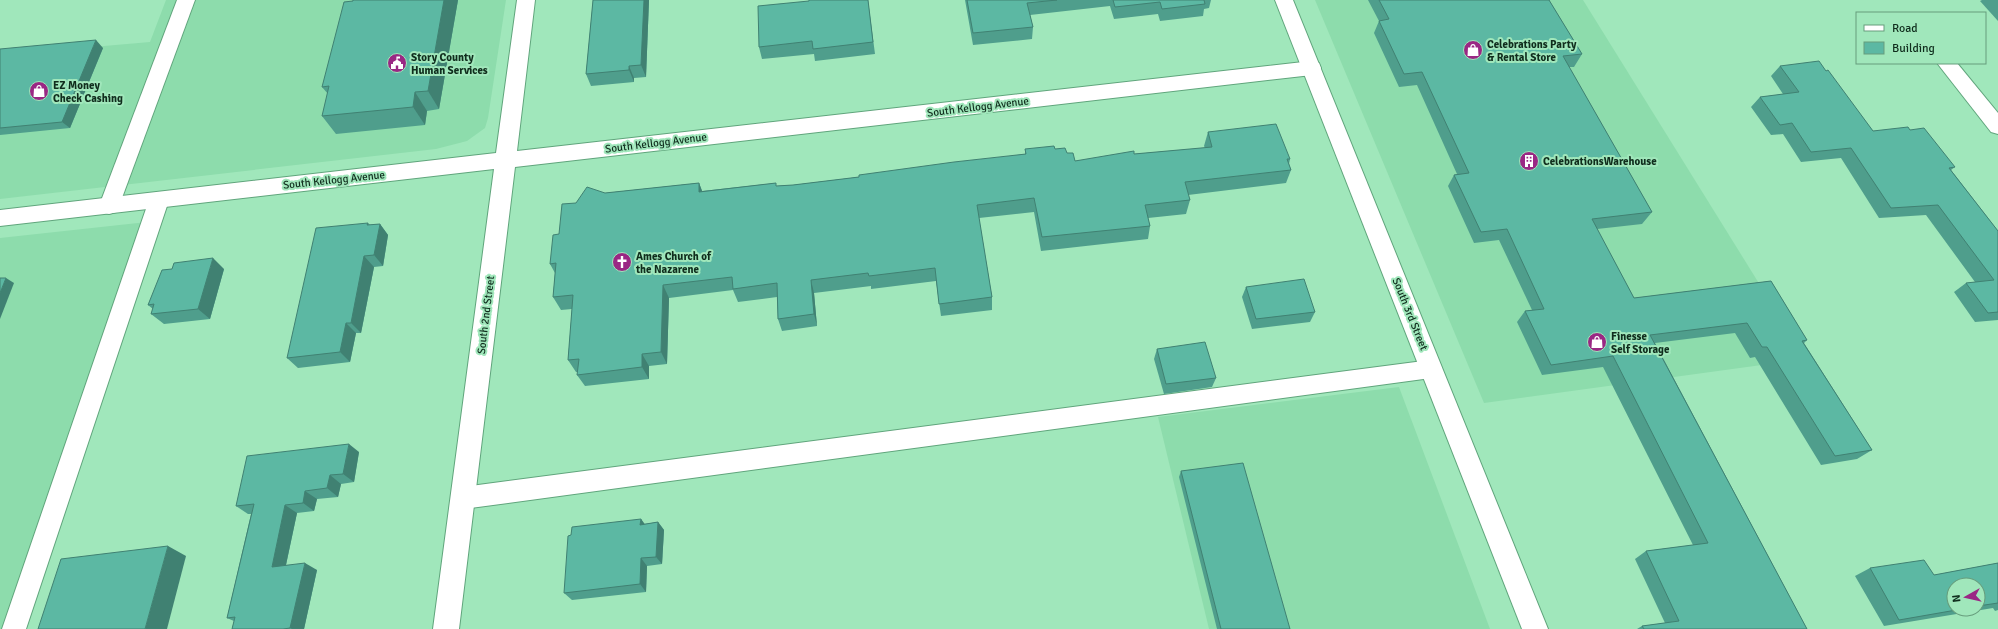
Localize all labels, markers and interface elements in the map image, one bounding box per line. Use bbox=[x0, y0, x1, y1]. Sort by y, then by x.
legend bbox=[1856, 12, 1986, 64]
text: Road bbox=[1892, 21, 1918, 36]
place label: Celebrations Party & Rental Store bbox=[1487, 38, 1577, 64]
shop icon: Celebrations Party & Rental Store bbox=[1462, 39, 1484, 61]
text: Building bbox=[1892, 41, 1935, 56]
place label: Story County Human Services bbox=[411, 51, 488, 77]
public building icon: Story County Human Services bbox=[386, 52, 408, 74]
place label: EZ Money Check Cashing bbox=[53, 79, 123, 105]
shop icon: EZ Money Check Cashing bbox=[28, 80, 50, 102]
street label: South Kellogg Avenue bbox=[926, 94, 1030, 120]
street label: South Kellogg Avenue bbox=[604, 130, 708, 156]
building icon: CelebrationsWarehouse bbox=[1518, 150, 1540, 172]
place label: CelebrationsWarehouse bbox=[1543, 155, 1657, 168]
street label: South Kellogg Avenue bbox=[282, 168, 386, 192]
place label: Ames Church of the Nazarene bbox=[635, 250, 712, 276]
church icon: Ames Church of the Nazarene bbox=[611, 251, 633, 273]
street label: South 2nd Street bbox=[475, 275, 497, 355]
street label: South 3rd Street bbox=[1390, 276, 1430, 352]
place label: Finesse Self Storage bbox=[1611, 330, 1670, 356]
shop icon: Finesse Self Storage bbox=[1586, 331, 1608, 353]
north arrow bbox=[1946, 577, 1986, 617]
text: N bbox=[1950, 594, 1964, 603]

